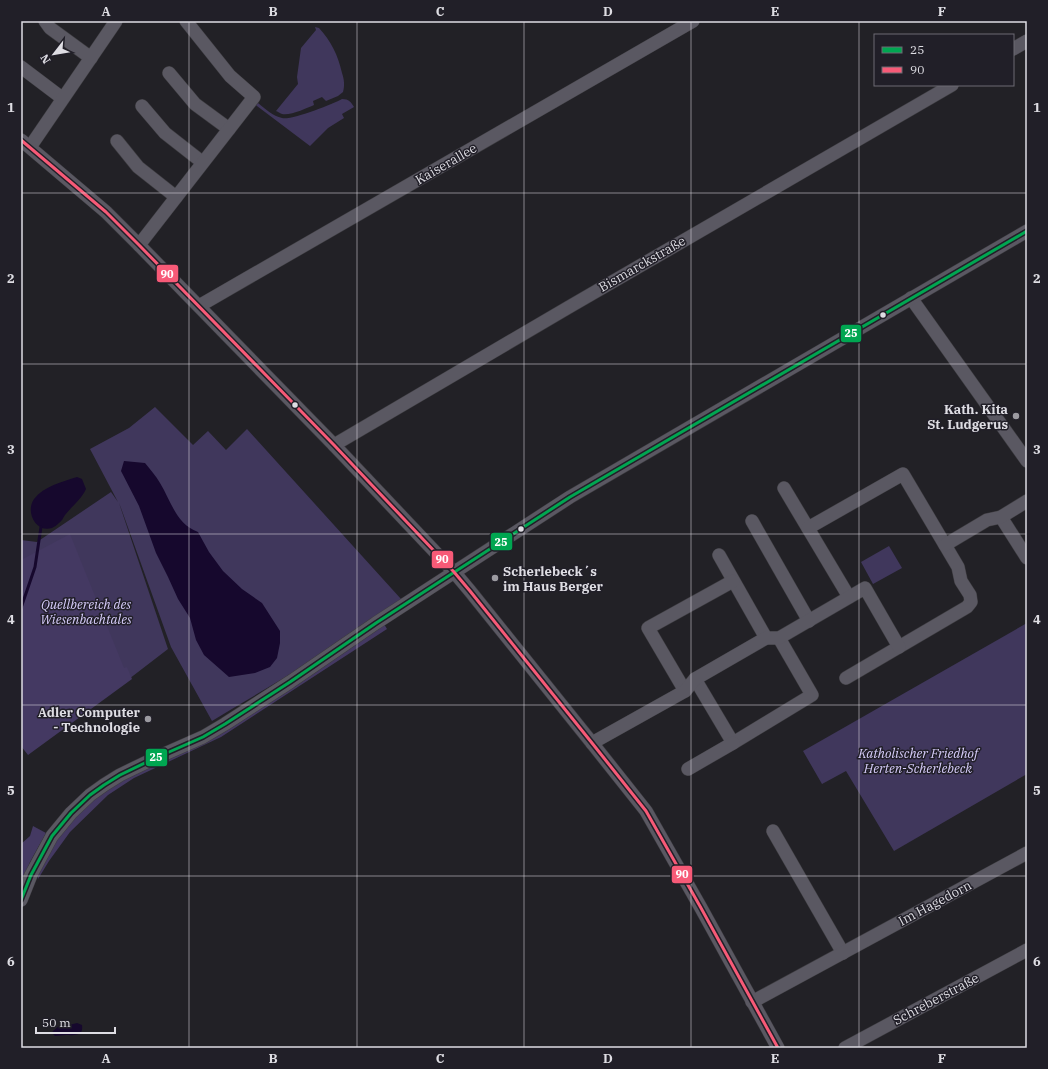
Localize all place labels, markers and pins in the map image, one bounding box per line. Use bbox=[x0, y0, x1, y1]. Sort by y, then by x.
unlabelled marker bbox=[878, 310, 888, 320]
unlabelled marker bbox=[290, 400, 300, 410]
place label: Kath. Kita St. Ludgerus bbox=[927, 401, 1009, 433]
marker: Kath. Kita St. Ludgerus bbox=[1011, 411, 1021, 421]
unlabelled marker bbox=[516, 524, 526, 534]
place label: Scherlebeck´s im Haus Berger bbox=[503, 563, 604, 595]
marker: Scherlebeck´s im Haus Berger bbox=[490, 573, 500, 583]
place label: Adler Computer - Technologie bbox=[38, 704, 141, 736]
marker: Adler Computer - Technologie bbox=[143, 714, 153, 724]

